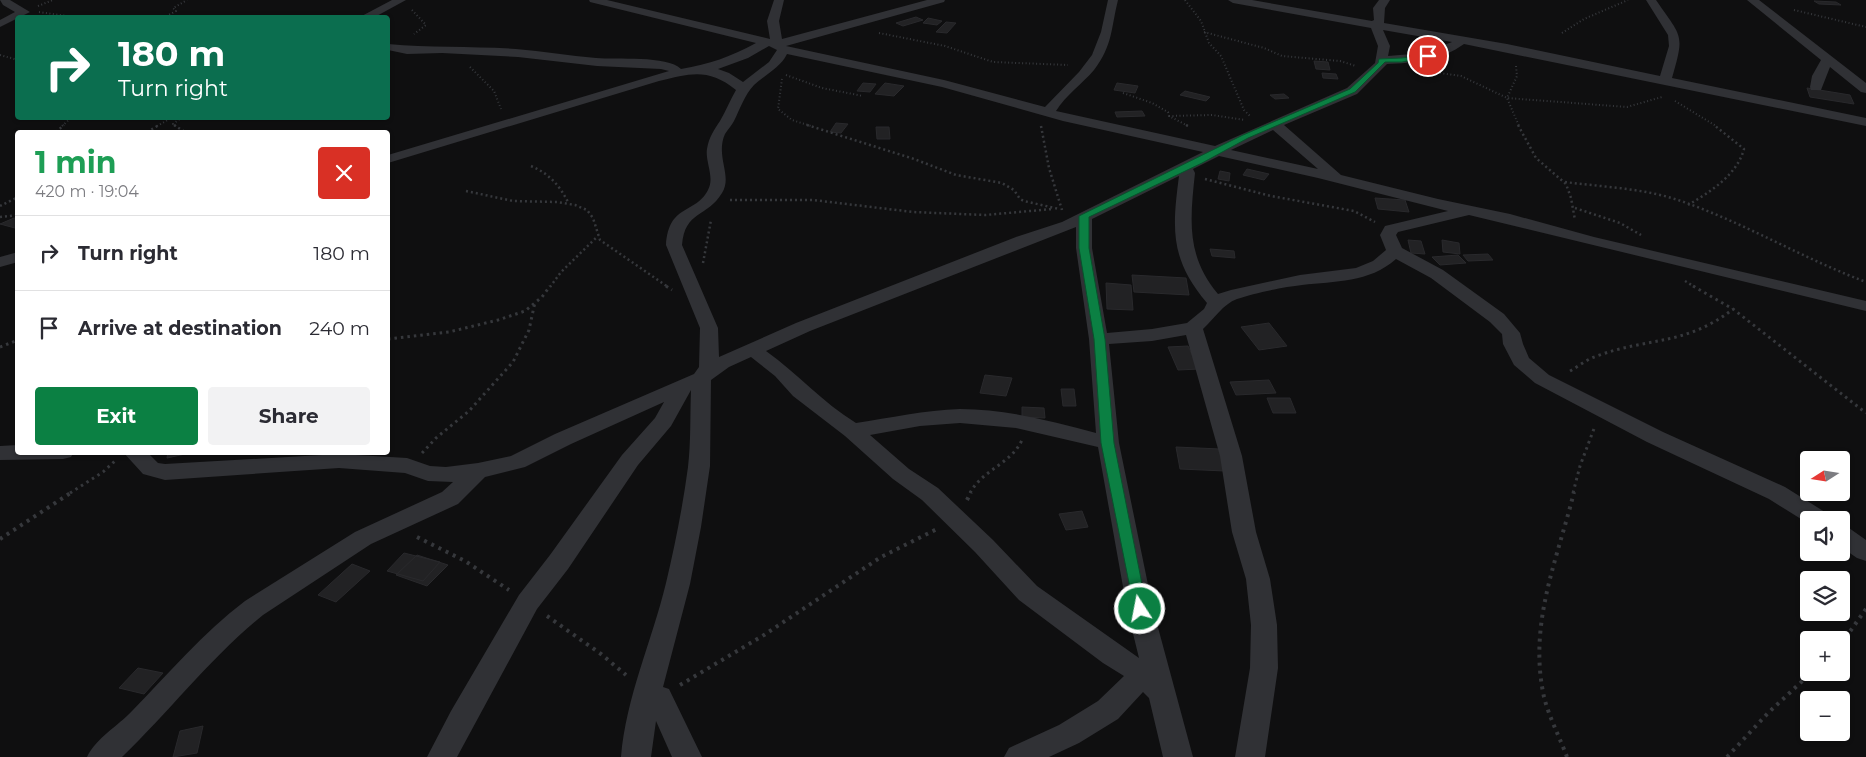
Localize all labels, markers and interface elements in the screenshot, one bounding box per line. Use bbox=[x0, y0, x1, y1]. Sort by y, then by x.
text: 180 m bbox=[118, 32, 225, 75]
icon: right bbox=[35, 35, 100, 100]
pin bbox=[1407, 35, 1449, 77]
icon: arrive bbox=[1414, 42, 1442, 70]
text: Turn right bbox=[118, 75, 228, 102]
text: 1 min bbox=[35, 144, 116, 181]
button: close bbox=[318, 147, 370, 199]
text: 420 m · 19:04 bbox=[35, 182, 139, 201]
icon: right bbox=[35, 239, 63, 267]
text: Turn right bbox=[78, 242, 178, 265]
text: 180 m bbox=[313, 242, 370, 265]
icon: arrive bbox=[35, 314, 63, 342]
text: Arrive at destination bbox=[78, 317, 282, 340]
text: 240 m bbox=[309, 317, 370, 340]
button: Exit bbox=[35, 387, 198, 445]
button: Share bbox=[208, 387, 370, 445]
north arrow bbox=[1800, 451, 1850, 501]
map controls bbox=[1800, 451, 1850, 741]
button: sound bbox=[1800, 511, 1850, 561]
button: layers bbox=[1800, 571, 1850, 621]
position arrow bbox=[1113, 582, 1165, 634]
button: + bbox=[1800, 631, 1850, 681]
button: − bbox=[1800, 691, 1850, 741]

